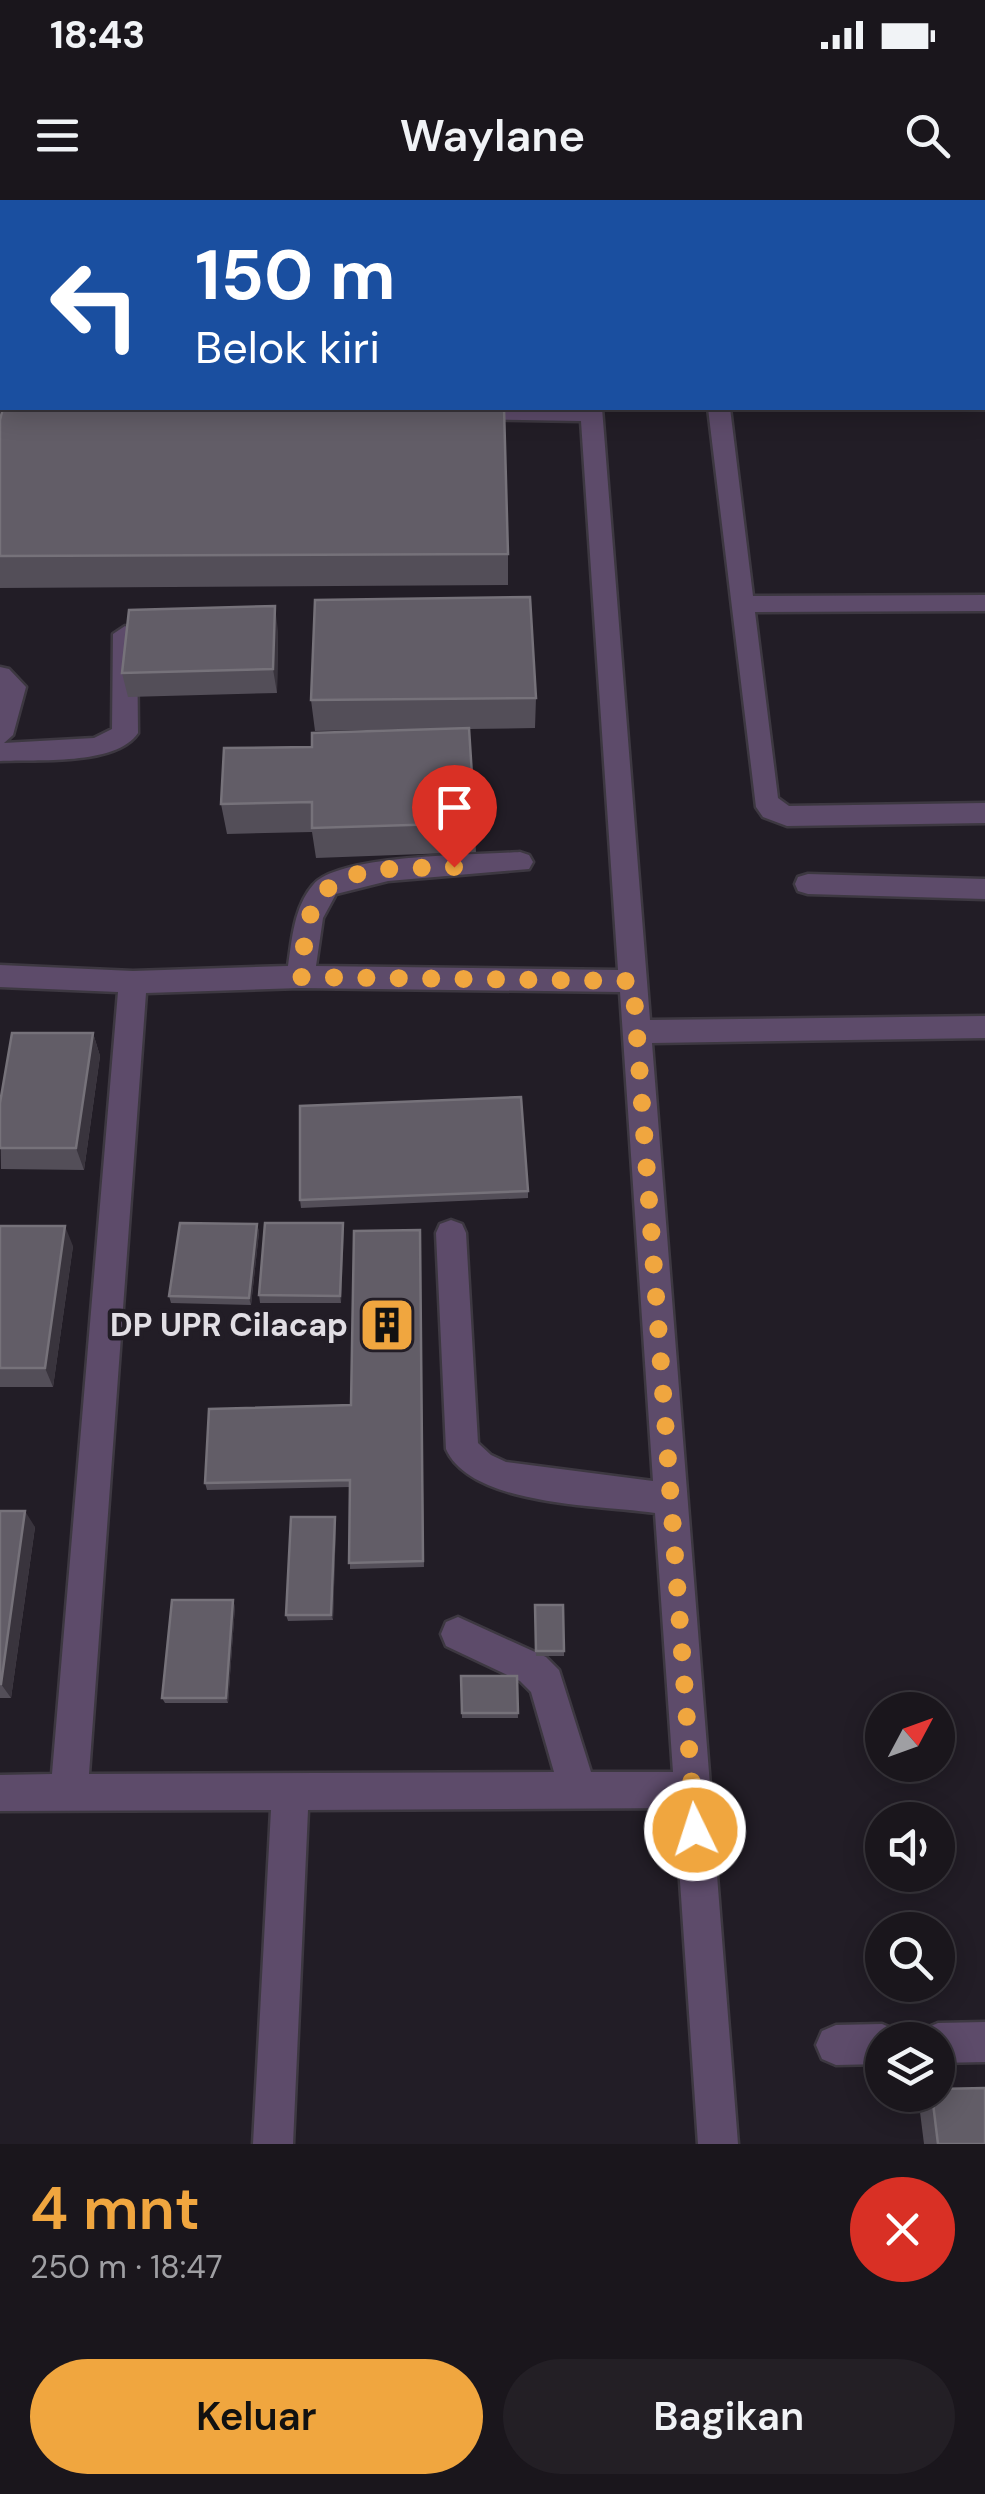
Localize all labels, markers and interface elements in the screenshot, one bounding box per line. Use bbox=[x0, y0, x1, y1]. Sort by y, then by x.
text: 18:43 bbox=[50, 10, 145, 60]
text: Waylane bbox=[400, 106, 585, 165]
icon: menu bbox=[30, 108, 85, 163]
icon: search bbox=[900, 108, 955, 163]
text: 150 m bbox=[195, 230, 396, 321]
icon: left bbox=[30, 240, 160, 370]
text: Belok kiri bbox=[195, 318, 380, 377]
pin bbox=[412, 765, 497, 868]
icon: arrive bbox=[427, 780, 482, 835]
building icon: DP UPR Cilacap bbox=[357, 1295, 417, 1355]
place label: DP UPR Cilacap bbox=[110, 1304, 348, 1346]
north arrow bbox=[865, 1692, 955, 1782]
map controls bbox=[865, 1692, 955, 2112]
position arrow bbox=[643, 1778, 747, 1882]
button: sound bbox=[865, 1802, 955, 1892]
button: search bbox=[865, 1912, 955, 2002]
button: layers bbox=[865, 2022, 955, 2112]
text: 4 mnt bbox=[30, 2169, 200, 2248]
button: close bbox=[850, 2177, 955, 2282]
text: 250 m · 18:47 bbox=[30, 2246, 223, 2288]
button: Keluar bbox=[30, 2359, 483, 2474]
button: Bagikan bbox=[503, 2359, 955, 2474]

